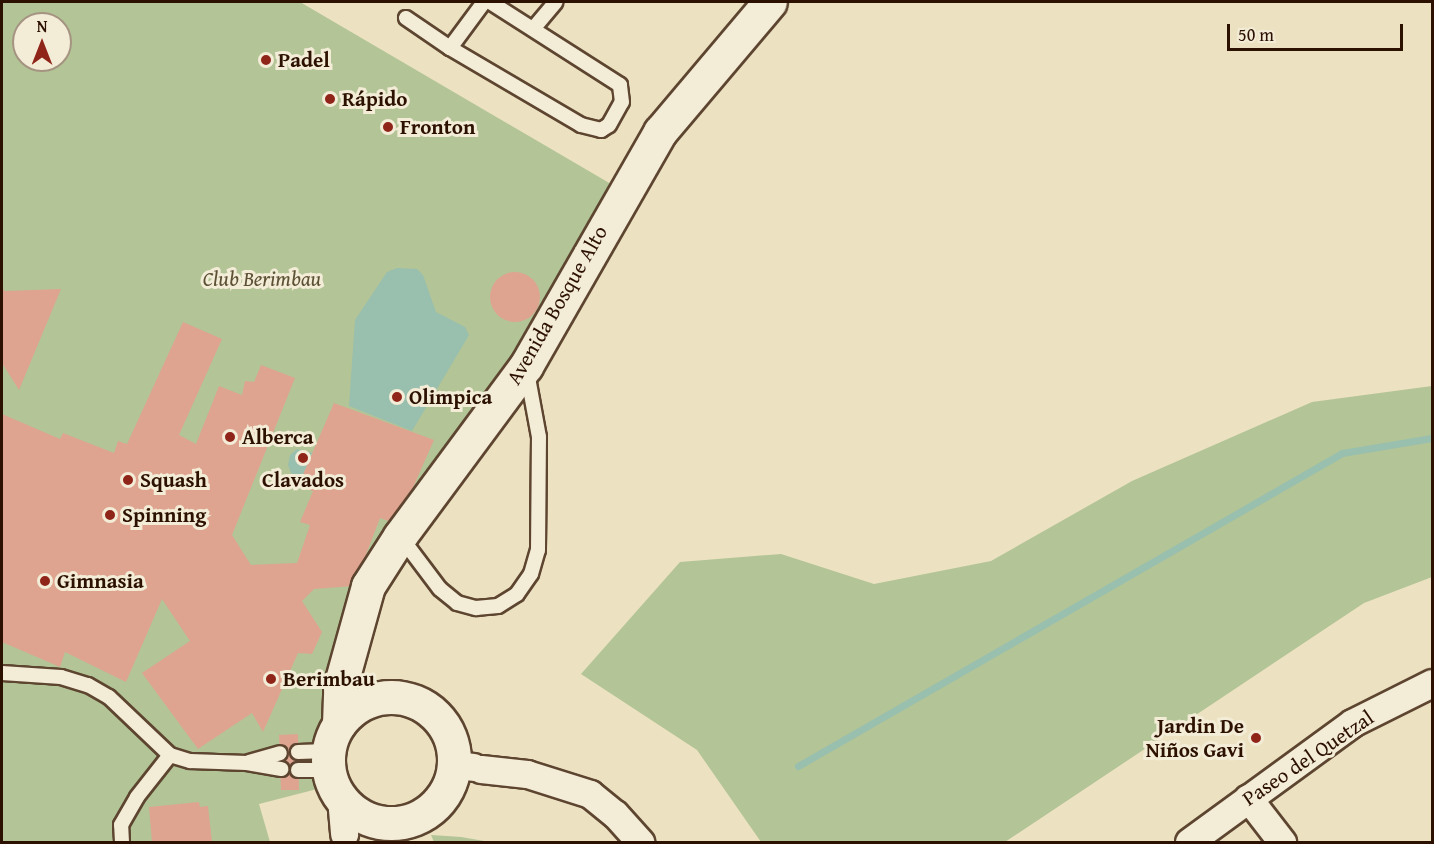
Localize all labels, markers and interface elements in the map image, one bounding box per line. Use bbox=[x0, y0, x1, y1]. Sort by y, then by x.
north arrow bbox=[12, 12, 72, 72]
scale bar bbox=[1230, 12, 1406, 50]
text: N bbox=[37, 14, 47, 38]
text: 50 m bbox=[1238, 21, 1274, 48]
place label: Padel bbox=[278, 47, 330, 73]
marker: Padel bbox=[259, 53, 273, 67]
place label: Rápido bbox=[342, 86, 407, 112]
marker: Rápido bbox=[323, 92, 337, 106]
place label: Fronton bbox=[400, 114, 475, 140]
marker: Fronton bbox=[381, 120, 395, 134]
street label: Avenida Bosque Alto bbox=[501, 221, 613, 389]
park label: Club Berimbau bbox=[203, 266, 321, 292]
place label: Olimpica bbox=[409, 384, 492, 410]
marker: Olimpica bbox=[390, 390, 404, 404]
place label: Alberca bbox=[242, 424, 314, 450]
marker: Alberca bbox=[223, 430, 237, 444]
marker: Clavados bbox=[296, 451, 310, 465]
place label: Squash bbox=[140, 467, 207, 493]
place label: Clavados bbox=[262, 467, 344, 493]
marker: Squash bbox=[121, 473, 135, 487]
place label: Spinning bbox=[122, 502, 206, 528]
marker: Spinning bbox=[103, 508, 117, 522]
place label: Gimnasia bbox=[57, 568, 144, 594]
marker: Gimnasia bbox=[38, 574, 52, 588]
place label: Berimbau bbox=[283, 666, 375, 692]
marker: Berimbau bbox=[264, 672, 278, 686]
street label: Paseo del Quetzal bbox=[1238, 705, 1378, 811]
place label: Jardin De Niños Gavi bbox=[1146, 713, 1244, 763]
marker: Jardin De Niños Gavi bbox=[1249, 731, 1263, 745]

